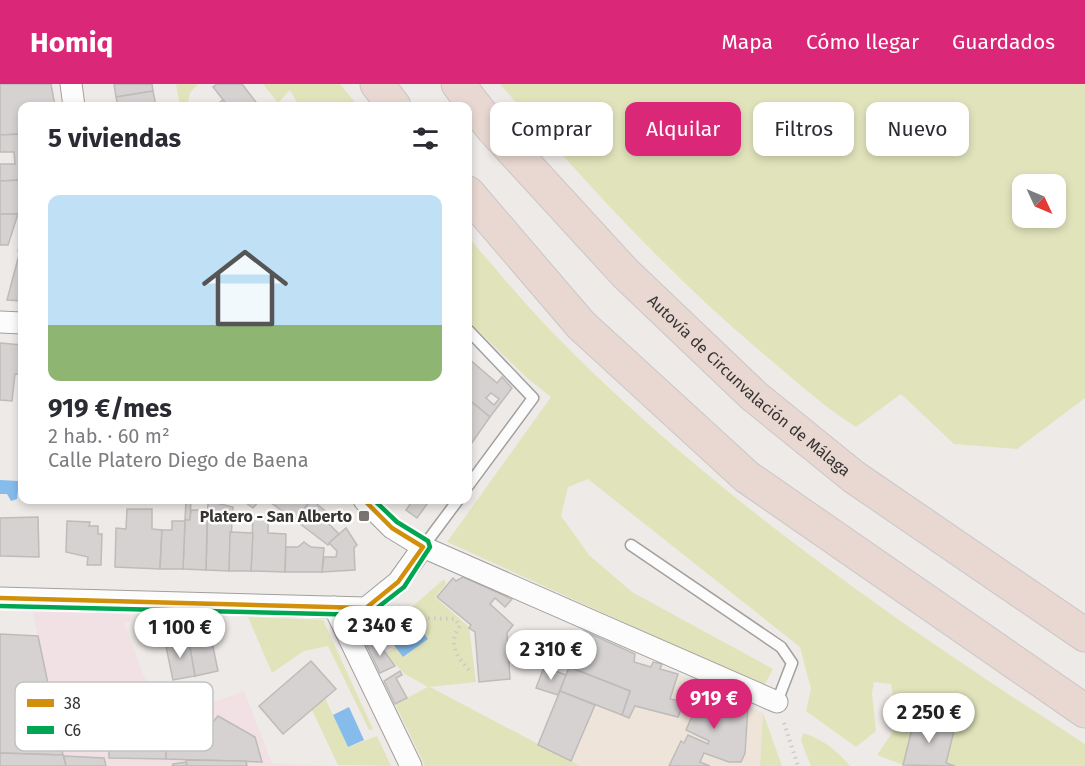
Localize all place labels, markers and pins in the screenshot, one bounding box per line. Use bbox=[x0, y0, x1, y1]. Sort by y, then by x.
place label: Platero - San Alberto bbox=[200, 507, 352, 526]
marker: Platero - San Alberto bbox=[357, 509, 371, 523]
pin: 2 340 € bbox=[325, 606, 435, 657]
pin: 1 100 € bbox=[125, 608, 235, 659]
pin: 2 310 € bbox=[496, 630, 606, 681]
pin: 919 € bbox=[672, 679, 756, 730]
pin: 2 250 € bbox=[874, 693, 984, 744]

